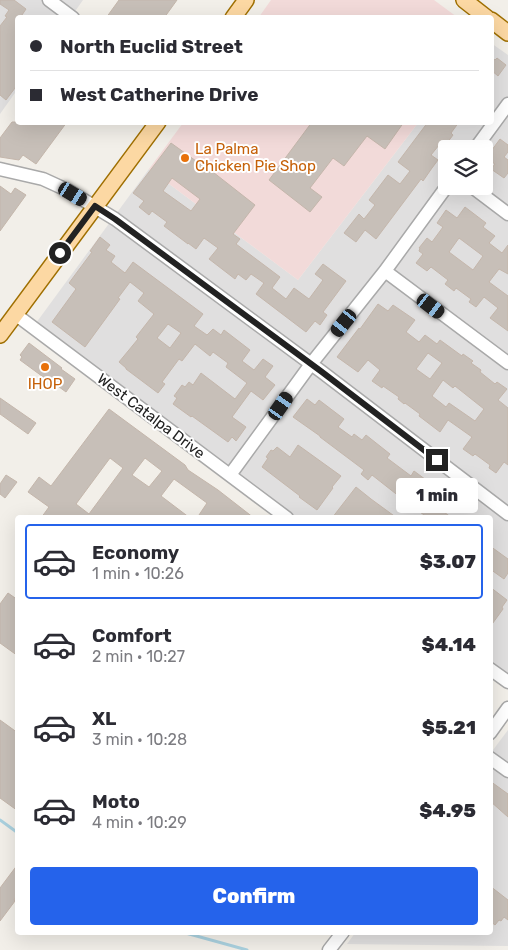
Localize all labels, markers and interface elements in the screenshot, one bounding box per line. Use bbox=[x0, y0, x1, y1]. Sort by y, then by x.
text: North Euclid Street bbox=[60, 35, 243, 58]
text: West Catherine Drive bbox=[60, 83, 259, 106]
place label: La Palma Chicken Pie Shop bbox=[195, 140, 316, 175]
map controls bbox=[438, 140, 493, 195]
button: layers bbox=[438, 140, 493, 195]
marker: La Palma Chicken Pie Shop bbox=[179, 152, 191, 164]
car bbox=[56, 180, 89, 208]
route start bbox=[49, 242, 71, 264]
car bbox=[414, 291, 447, 321]
car bbox=[328, 307, 359, 339]
marker: IHOP bbox=[39, 361, 51, 373]
street label: West Catalpa Drive bbox=[94, 370, 208, 462]
place label: IHOP bbox=[28, 375, 63, 393]
car bbox=[266, 389, 295, 423]
route end bbox=[426, 449, 448, 471]
callout: 1 min bbox=[396, 478, 478, 512]
text: 1 min bbox=[416, 486, 458, 505]
icon: car bbox=[32, 539, 77, 584]
text: Economy bbox=[92, 541, 179, 564]
text: $3.07 bbox=[420, 550, 476, 573]
text: 1 min · 10:26 bbox=[92, 564, 184, 583]
icon: car bbox=[32, 622, 77, 667]
text: Comfort bbox=[92, 624, 172, 647]
text: $4.14 bbox=[422, 633, 476, 656]
text: 2 min · 10:27 bbox=[92, 647, 185, 666]
icon: car bbox=[32, 705, 77, 750]
text: XL bbox=[92, 707, 116, 730]
text: $5.21 bbox=[422, 716, 476, 739]
text: 3 min · 10:28 bbox=[92, 730, 187, 749]
icon: car bbox=[32, 788, 77, 833]
text: Moto bbox=[92, 790, 140, 813]
text: $4.95 bbox=[419, 799, 476, 822]
text: 4 min · 10:29 bbox=[92, 813, 187, 832]
button: Confirm bbox=[30, 867, 478, 925]

